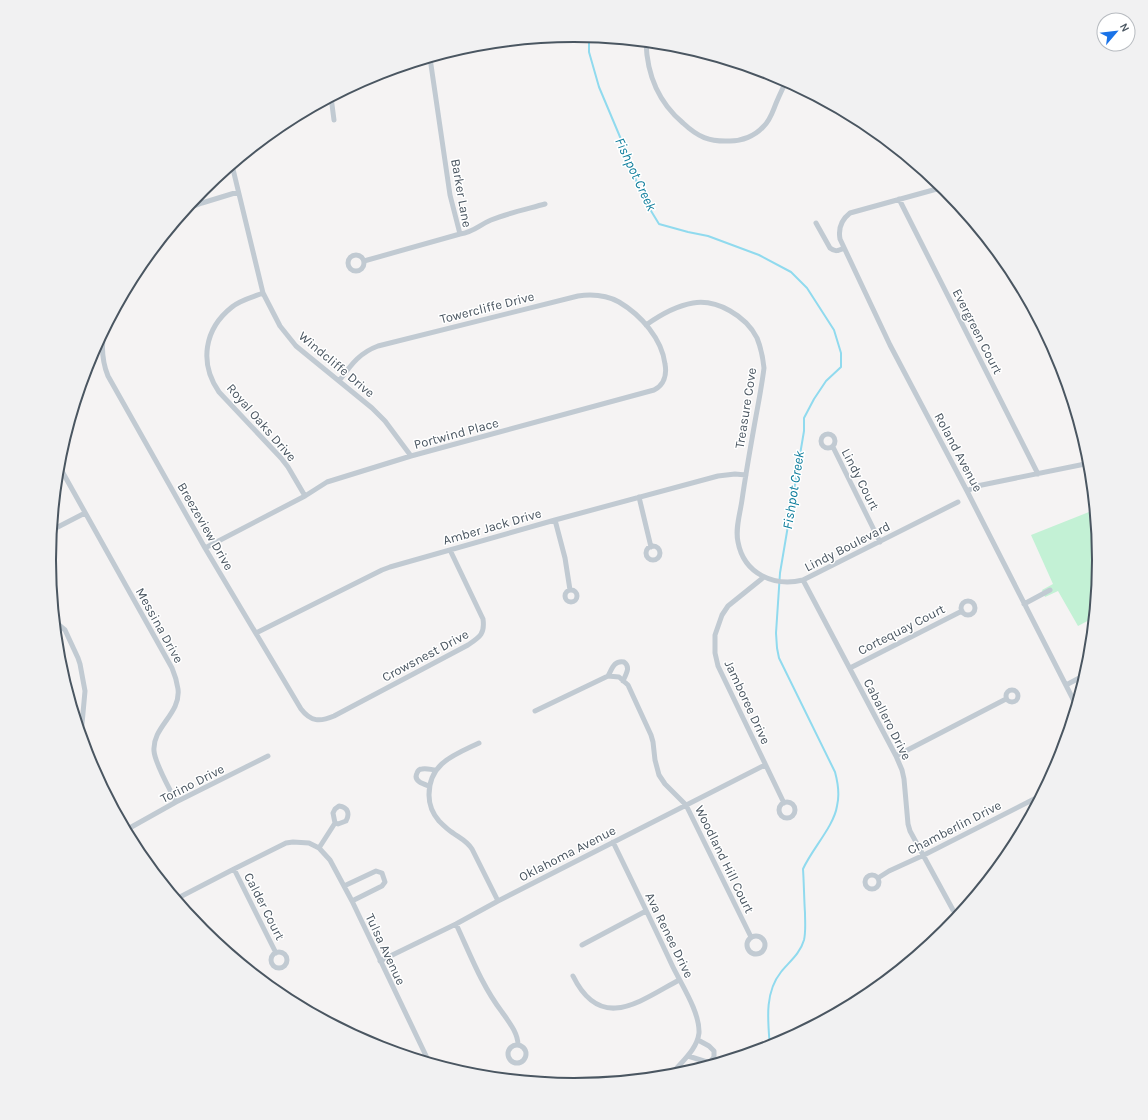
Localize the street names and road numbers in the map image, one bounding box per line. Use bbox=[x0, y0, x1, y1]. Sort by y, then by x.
street label: Barker Lane bbox=[448, 158, 475, 229]
street label: Evergreen Court bbox=[950, 286, 1006, 377]
street label: Towercliffe Drive bbox=[438, 288, 536, 326]
street label: Windcliffe Drive bbox=[296, 328, 378, 401]
street label: Treasure Cove bbox=[732, 366, 759, 450]
street label: Royal Oaks Drive bbox=[224, 380, 300, 465]
street label: Roland Avenue bbox=[931, 410, 986, 495]
street label: Portwind Place bbox=[412, 415, 500, 452]
street label: Lindy Court bbox=[839, 446, 883, 513]
street label: Breezeview Drive bbox=[174, 480, 237, 573]
street label: Amber Jack Drive bbox=[441, 505, 543, 548]
street label: Lindy Boulevard bbox=[802, 518, 893, 574]
street label: Messina Drive bbox=[133, 585, 187, 666]
street label: Cortequay Court bbox=[855, 601, 948, 659]
street label: Crowsnest Drive bbox=[379, 626, 471, 685]
street label: Jamboree Drive bbox=[722, 658, 774, 747]
street label: Caballero Drive bbox=[861, 676, 915, 763]
street label: Torino Drive bbox=[158, 761, 227, 806]
street label: Chamberlin Drive bbox=[905, 797, 1004, 858]
street label: Woodland Hill Court bbox=[692, 803, 757, 916]
street label: Oklahoma Avenue bbox=[516, 822, 618, 884]
street label: Calder Court bbox=[241, 870, 288, 942]
street label: Ava Renee Drive bbox=[642, 890, 697, 981]
street label: Tulsa Avenue bbox=[362, 911, 409, 988]

